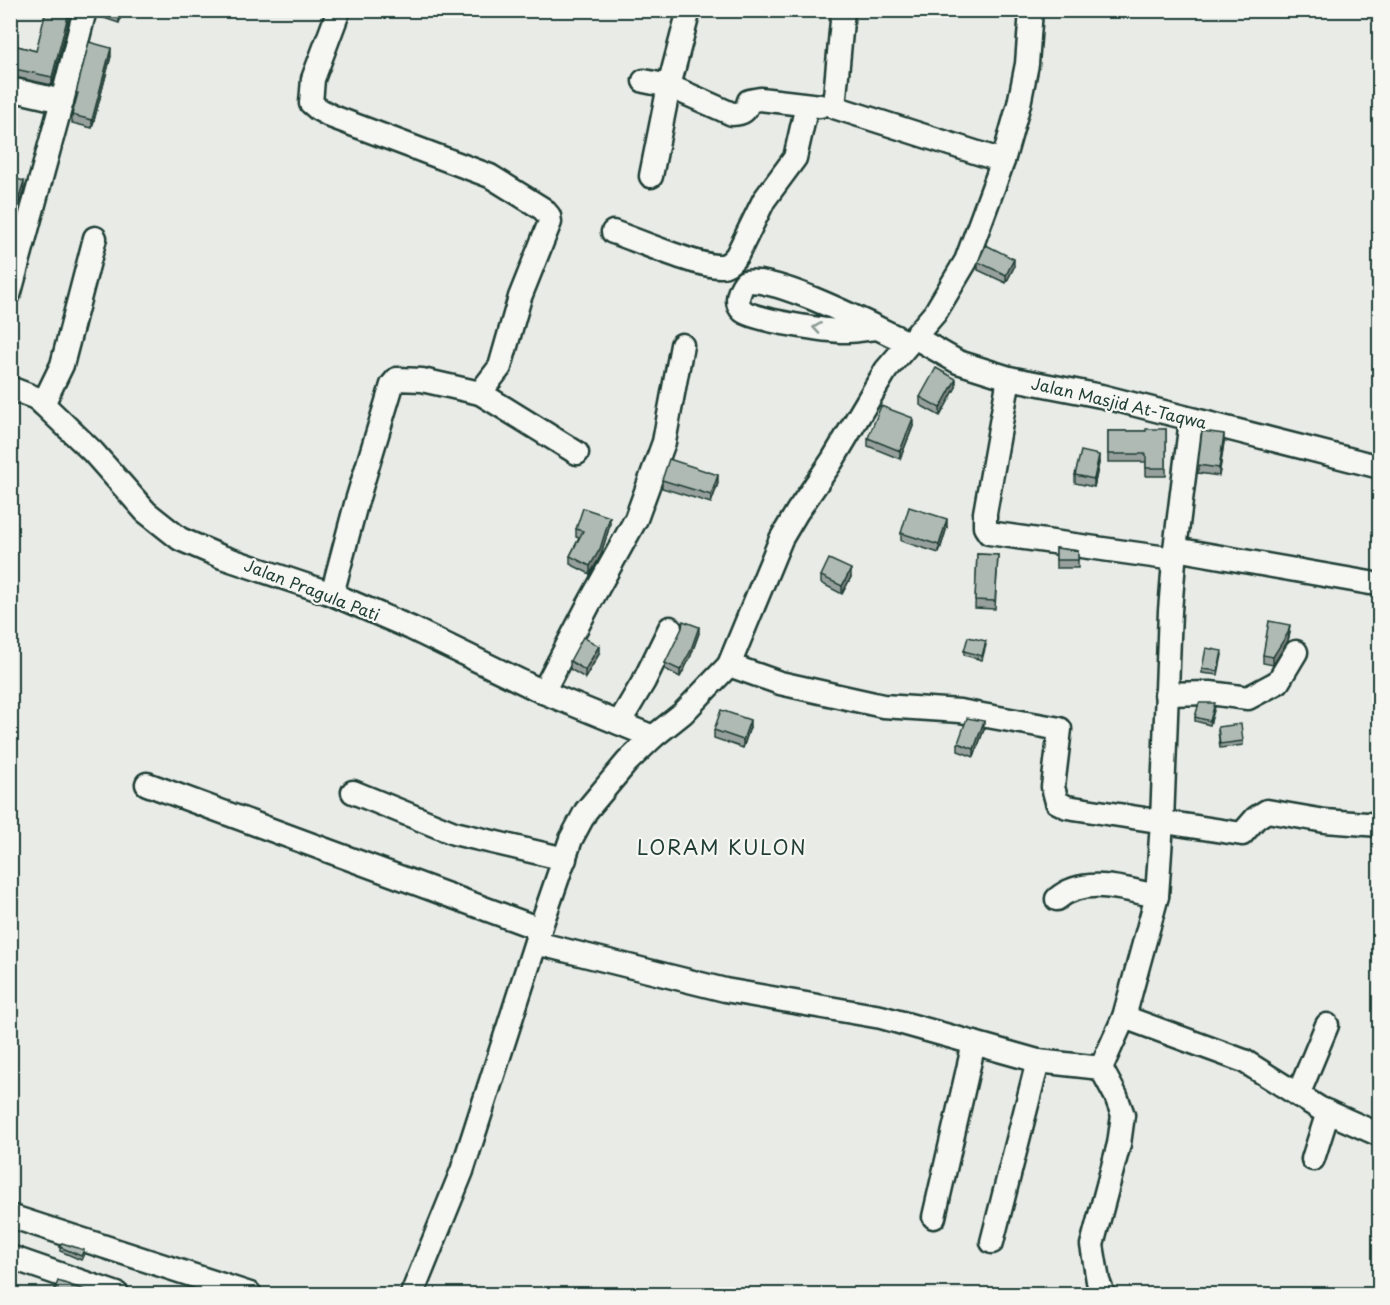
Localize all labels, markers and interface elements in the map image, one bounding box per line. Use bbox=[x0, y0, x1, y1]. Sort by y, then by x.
one-way arrow bbox=[813, 322, 823, 335]
street label: Jalan Masjid At-Taqwa bbox=[1029, 370, 1209, 434]
street label: Jalan Pragula Pati bbox=[241, 552, 384, 626]
district label: LORAM KULON bbox=[637, 832, 807, 862]

